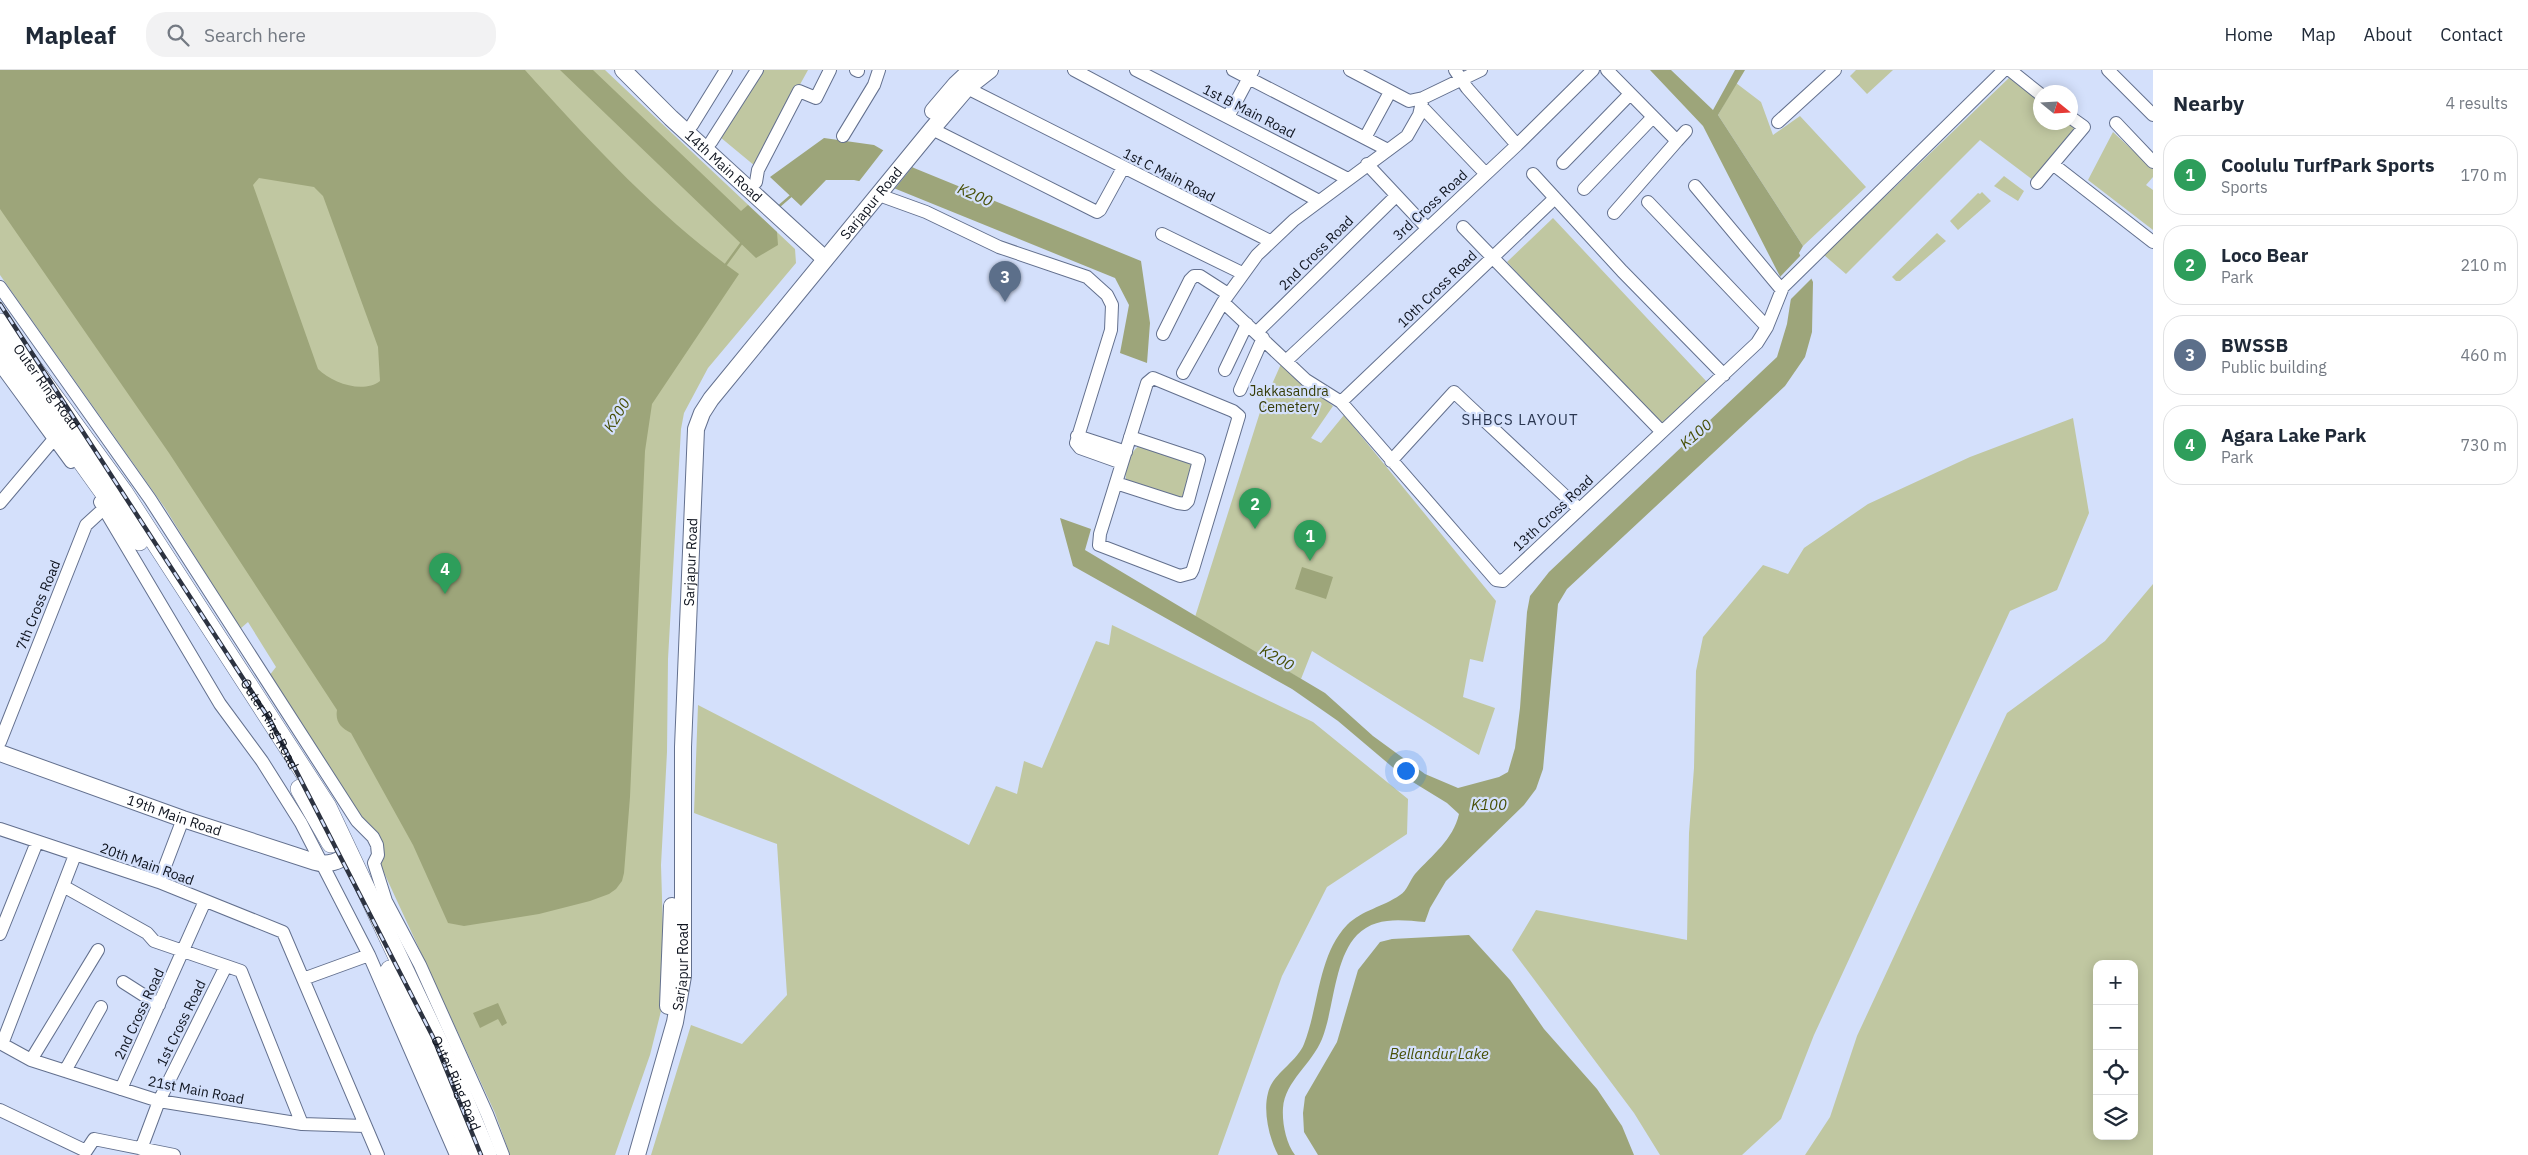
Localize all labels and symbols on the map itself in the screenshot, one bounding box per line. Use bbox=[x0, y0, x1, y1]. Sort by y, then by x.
street label: 1st B Main Road bbox=[1200, 80, 1298, 142]
north arrow bbox=[2033, 85, 2078, 130]
street label: 14th Main Road bbox=[681, 126, 766, 206]
street label: 1st C Main Road bbox=[1120, 144, 1218, 206]
street label: Sarjapur Road bbox=[836, 163, 906, 243]
street label: 3rd Cross Road bbox=[1389, 166, 1471, 244]
water label: K200 bbox=[955, 179, 996, 210]
street label: 2nd Cross Road bbox=[1275, 212, 1357, 294]
street label: 10th Cross Road bbox=[1393, 247, 1481, 331]
pin: 3 bbox=[989, 261, 1021, 302]
street label: Outer Ring Road bbox=[9, 340, 84, 433]
park label: Jakkasandra Cemetery bbox=[1249, 382, 1329, 416]
water label: K200 bbox=[599, 394, 634, 435]
district label: SHBCS LAYOUT bbox=[1461, 410, 1579, 429]
water label: K100 bbox=[1676, 415, 1716, 453]
street label: 13th Cross Road bbox=[1509, 471, 1597, 555]
pin: 2 bbox=[1239, 488, 1271, 529]
street label: Sarjapur Road bbox=[680, 518, 701, 607]
pin: 1 bbox=[1294, 520, 1326, 561]
pin: 4 bbox=[429, 553, 461, 594]
street label: 7th Cross Road bbox=[12, 557, 64, 653]
water label: K200 bbox=[1257, 640, 1298, 675]
street label: Outer Ring Road bbox=[236, 675, 303, 772]
your location bbox=[1393, 758, 1419, 784]
street label: 19th Main Road bbox=[124, 791, 224, 840]
water label: K100 bbox=[1471, 795, 1507, 814]
street label: 20th Main Road bbox=[98, 839, 196, 889]
street label: Sarjapur Road bbox=[668, 923, 692, 1012]
street label: 2nd Cross Road bbox=[110, 966, 168, 1062]
street label: 1st Cross Road bbox=[152, 977, 210, 1069]
street label: Outer Ring Road bbox=[427, 1032, 485, 1133]
water label: Bellandur Lake bbox=[1389, 1044, 1489, 1063]
street label: 21st Main Road bbox=[146, 1072, 246, 1108]

